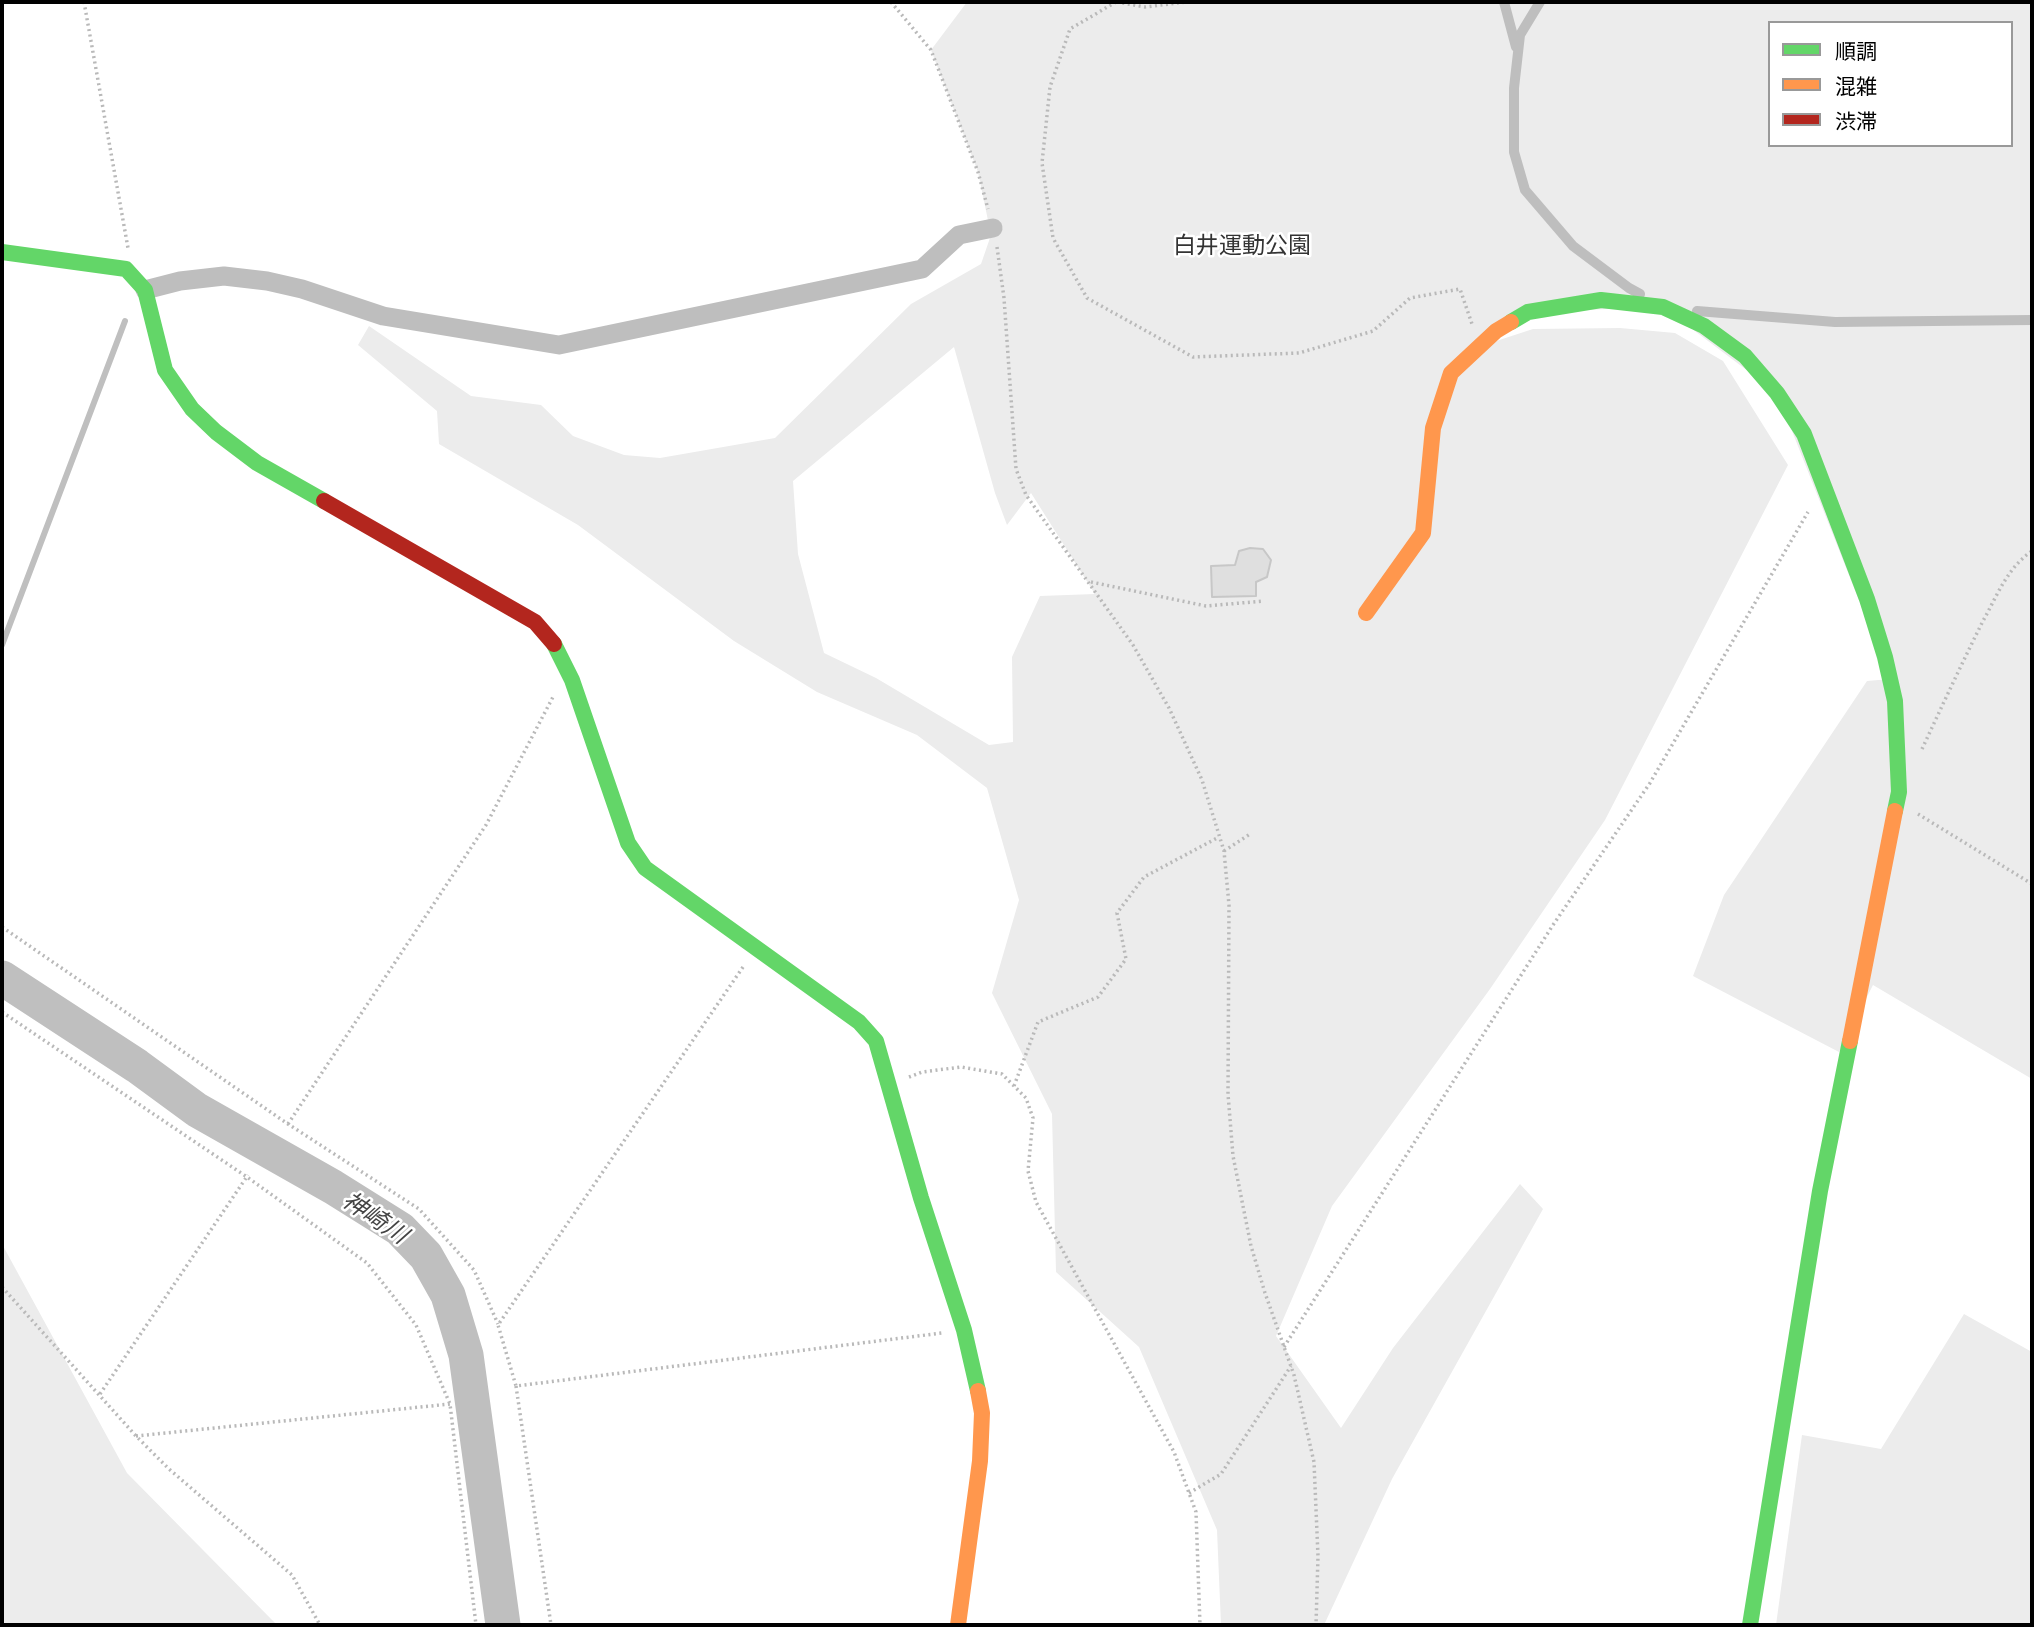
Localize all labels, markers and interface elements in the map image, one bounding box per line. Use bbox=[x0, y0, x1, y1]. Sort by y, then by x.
legend bbox=[1768, 21, 2013, 147]
text: 順調 bbox=[1835, 39, 1877, 63]
text: 混雑 bbox=[1835, 74, 1877, 98]
text: 渋滞 bbox=[1835, 109, 1877, 133]
park label: 白井運動公園 bbox=[1173, 232, 1311, 260]
water label: 神崎川 bbox=[337, 1186, 413, 1250]

